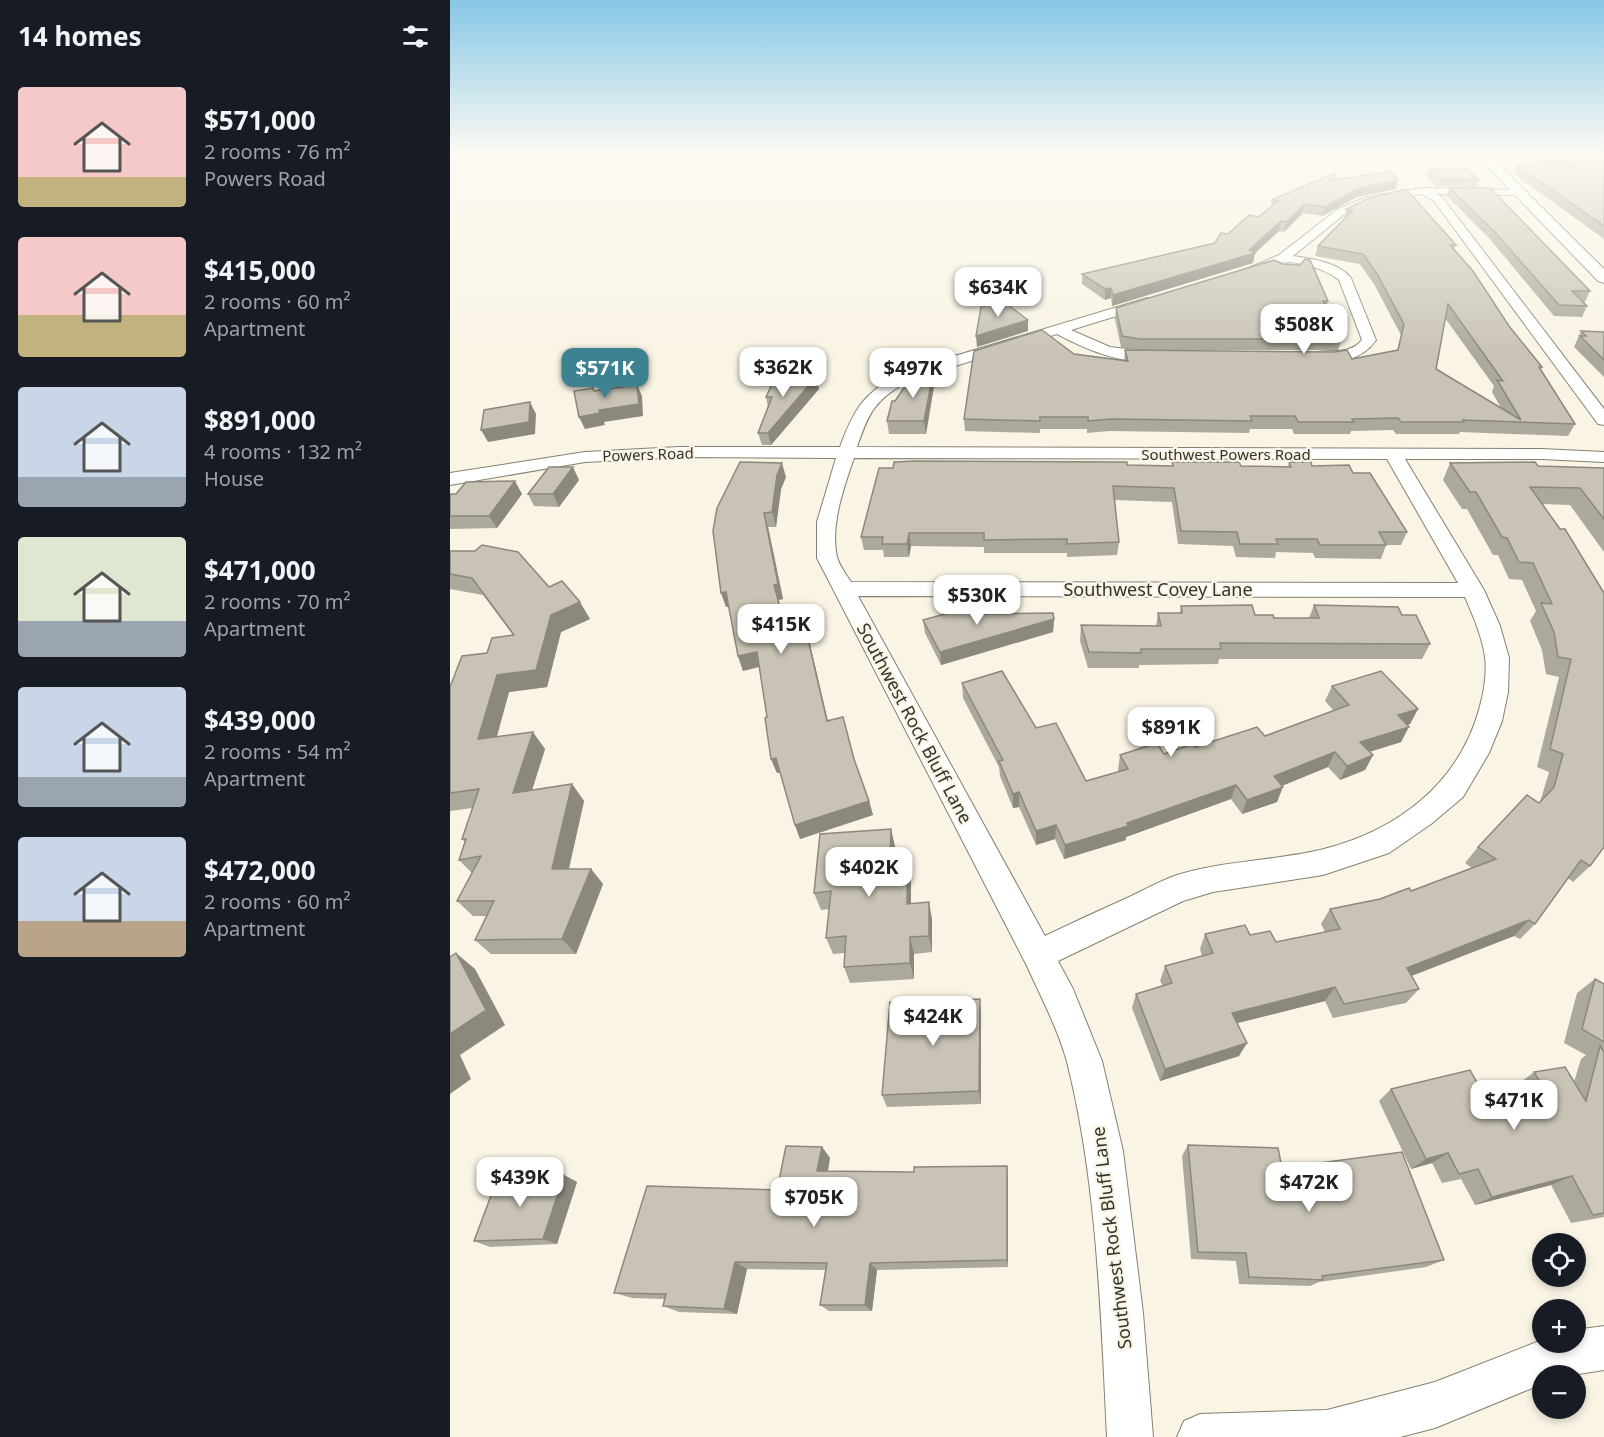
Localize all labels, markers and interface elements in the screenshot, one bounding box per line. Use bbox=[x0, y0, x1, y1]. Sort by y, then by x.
text: 14 homes bbox=[18, 18, 142, 54]
icon: filters bbox=[399, 20, 432, 53]
text: $571,000 bbox=[204, 102, 316, 138]
icon: home bbox=[66, 111, 138, 183]
text: 2 rooms · 76 m² bbox=[204, 138, 351, 165]
text: Powers Road bbox=[204, 165, 326, 192]
text: $415,000 bbox=[204, 252, 316, 288]
icon: home bbox=[66, 261, 138, 333]
pin: $634K bbox=[956, 267, 1040, 318]
text: $634K bbox=[968, 273, 1028, 300]
text: 2 rooms · 60 m² bbox=[204, 288, 351, 315]
pin: $508K bbox=[1262, 304, 1346, 355]
text: $508K bbox=[1274, 310, 1334, 337]
text: Apartment bbox=[204, 315, 305, 342]
pin: $362K bbox=[741, 347, 825, 398]
pin: $571K bbox=[563, 348, 647, 399]
pin: $497K bbox=[871, 348, 955, 399]
text: $362K bbox=[753, 353, 813, 380]
text: $571K bbox=[575, 354, 635, 381]
text: $497K bbox=[883, 354, 943, 381]
text: $891,000 bbox=[204, 402, 316, 438]
icon: home bbox=[66, 411, 138, 483]
text: 4 rooms · 132 m² bbox=[204, 438, 362, 465]
street label: Powers Road bbox=[602, 442, 694, 466]
street label: Southwest Powers Road bbox=[1141, 444, 1311, 464]
text: House bbox=[204, 465, 264, 492]
text: $471,000 bbox=[204, 552, 316, 588]
icon: home bbox=[66, 561, 138, 633]
pin: $530K bbox=[935, 575, 1019, 626]
street label: Southwest Covey Lane bbox=[1063, 577, 1253, 601]
text: $530K bbox=[947, 581, 1007, 608]
text: 2 rooms · 70 m² bbox=[204, 588, 351, 615]
pin: $415K bbox=[739, 604, 823, 655]
text: $415K bbox=[751, 610, 811, 637]
text: Apartment bbox=[204, 615, 305, 642]
street label: Southwest Rock Bluff Lane bbox=[852, 618, 978, 828]
text: $439,000 bbox=[204, 702, 316, 738]
pin: $891K bbox=[1129, 707, 1213, 758]
icon: home bbox=[66, 711, 138, 783]
text: $891K bbox=[1141, 713, 1201, 740]
text: 2 rooms · 54 m² bbox=[204, 738, 351, 765]
text: Apartment bbox=[204, 765, 305, 792]
pin: $402K bbox=[827, 847, 911, 898]
text: $472,000 bbox=[204, 852, 316, 888]
text: $402K bbox=[839, 853, 899, 880]
icon: home bbox=[66, 861, 138, 933]
text: 2 rooms · 60 m² bbox=[204, 888, 351, 915]
text: Apartment bbox=[204, 915, 305, 942]
pin: $424K bbox=[891, 996, 975, 1047]
text: $424K bbox=[903, 1002, 963, 1029]
pin: $471K bbox=[1472, 1080, 1556, 1131]
text: $471K bbox=[1484, 1086, 1544, 1113]
street label: Southwest Rock Bluff Lane bbox=[1085, 1125, 1137, 1351]
pin: $439K bbox=[478, 1157, 562, 1208]
pin: $472K bbox=[1267, 1162, 1351, 1213]
text: $439K bbox=[490, 1163, 550, 1190]
text: $472K bbox=[1279, 1168, 1339, 1195]
pin: $705K bbox=[772, 1177, 856, 1228]
text: $705K bbox=[784, 1183, 844, 1210]
map controls bbox=[1532, 1233, 1586, 1419]
button: locate bbox=[1532, 1233, 1586, 1287]
button: + bbox=[1532, 1299, 1586, 1353]
button: − bbox=[1532, 1365, 1586, 1419]

